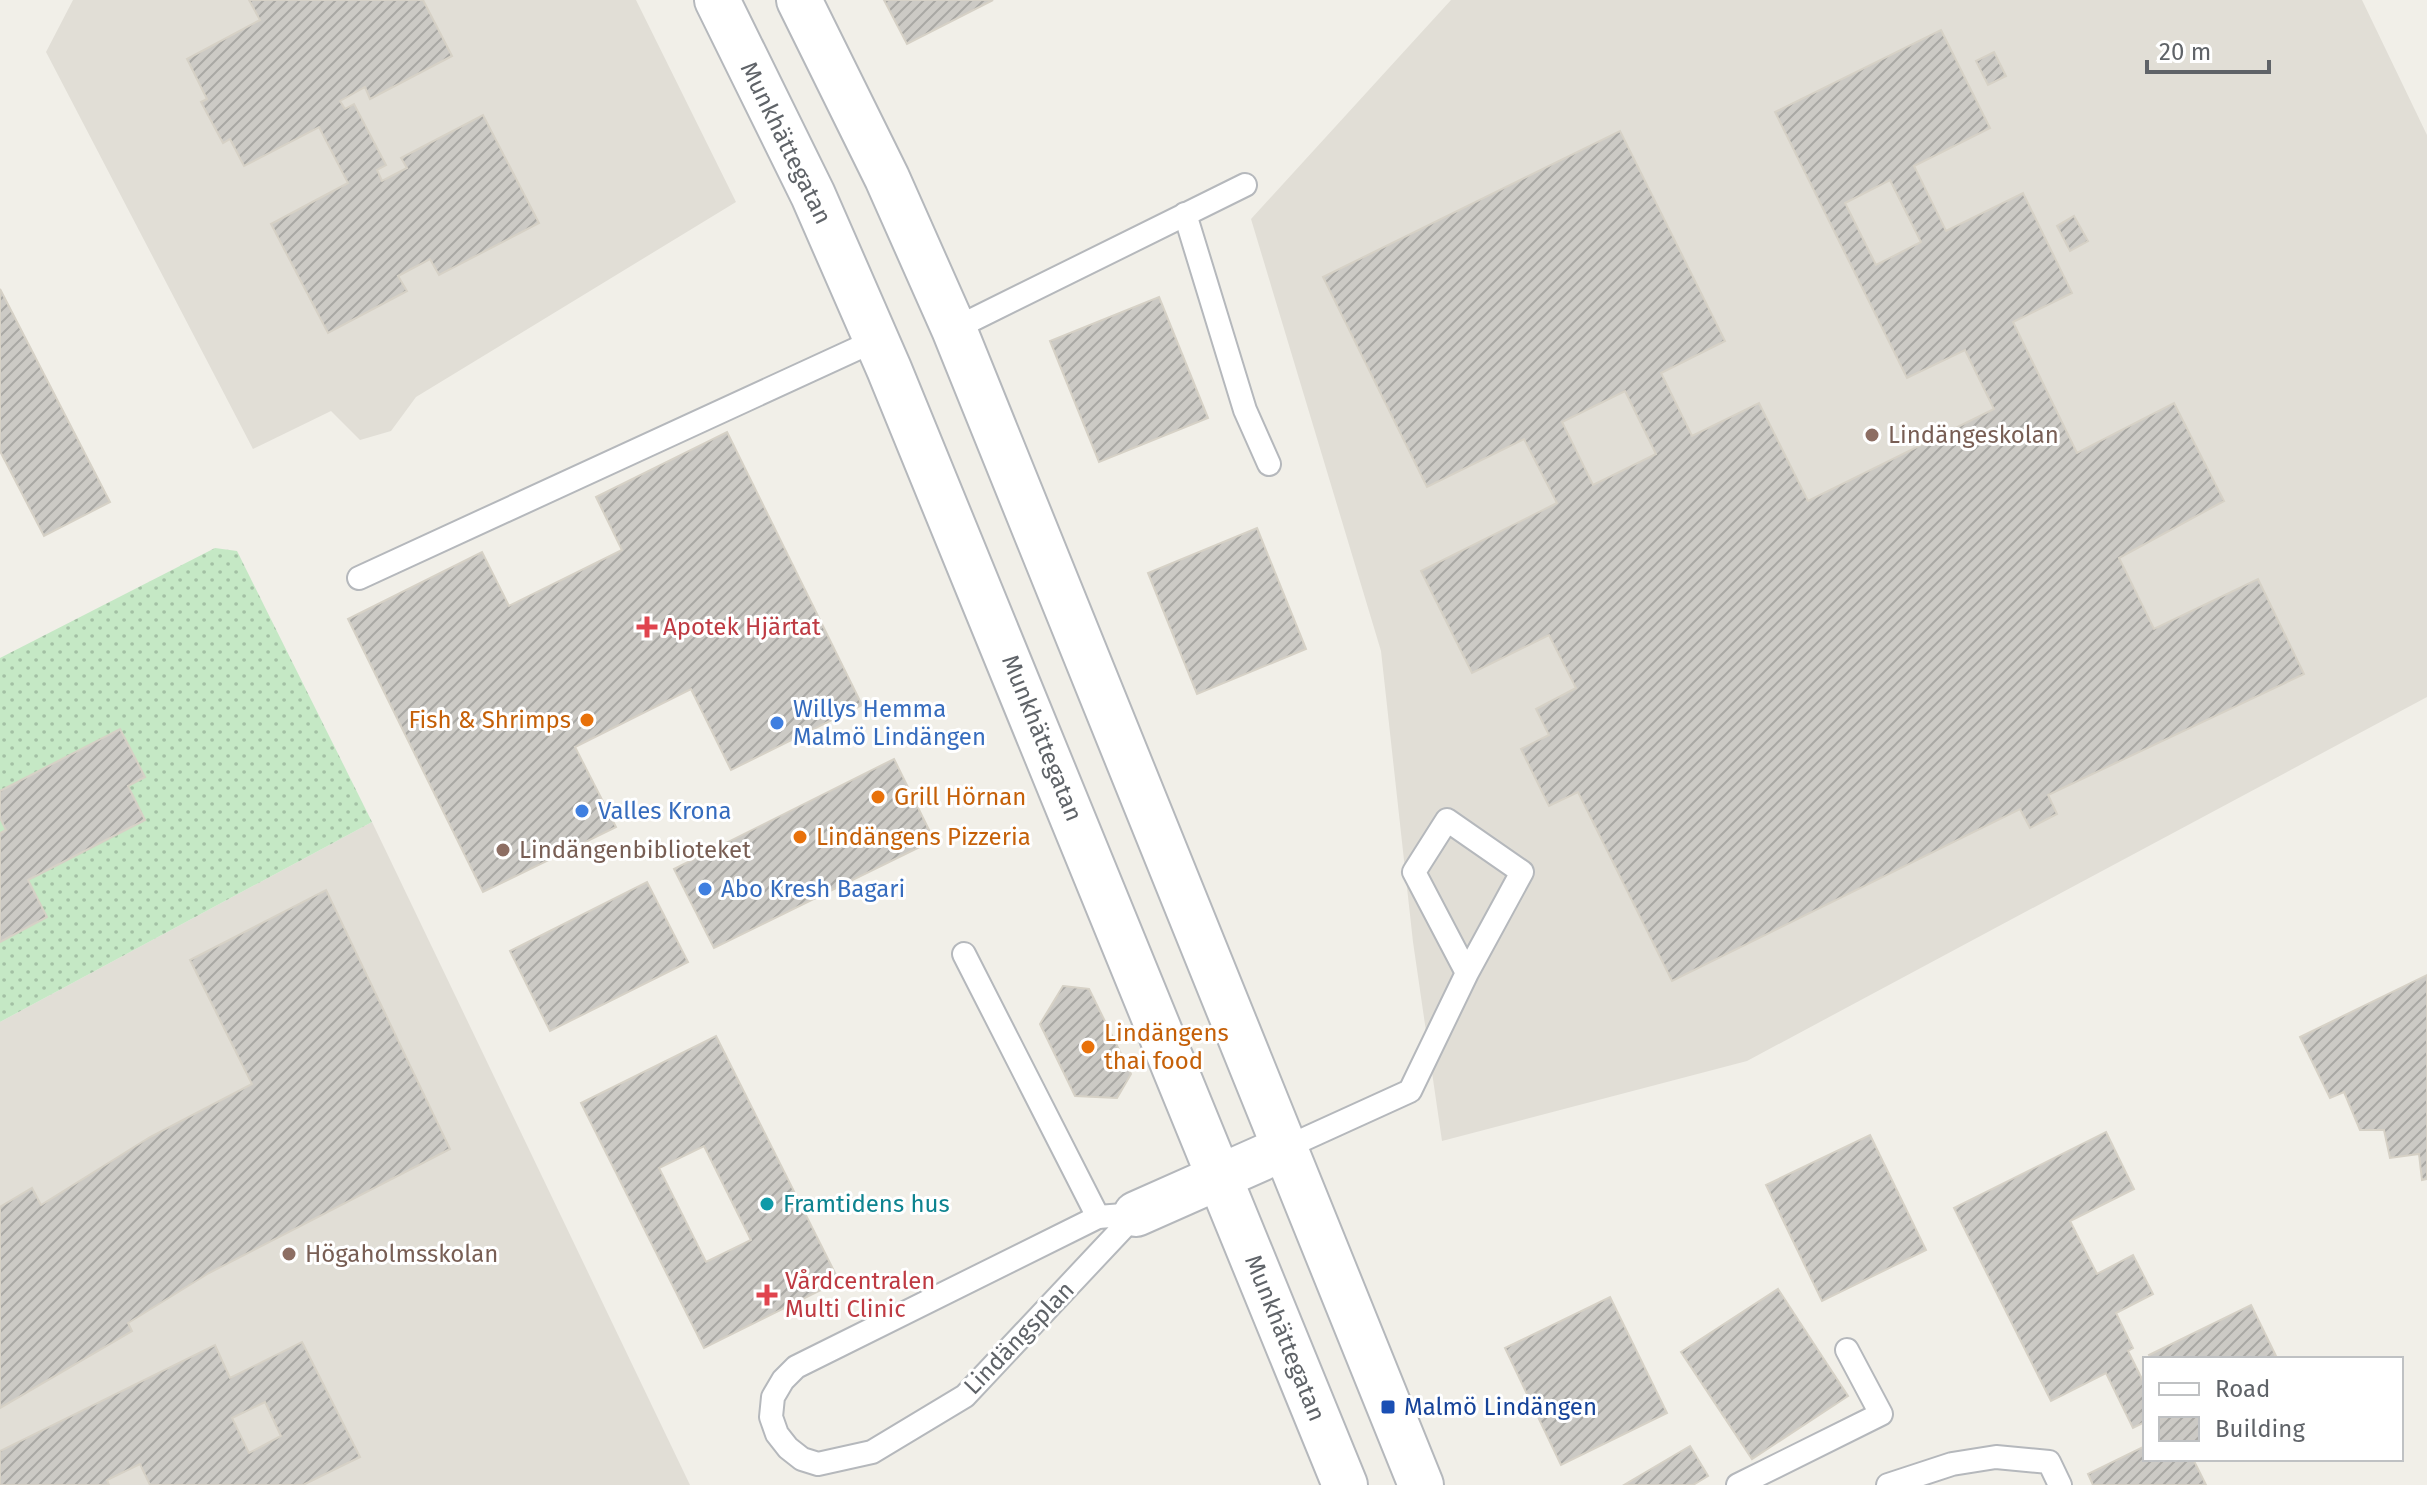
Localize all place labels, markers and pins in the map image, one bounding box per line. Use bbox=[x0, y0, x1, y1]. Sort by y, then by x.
place label: Lindängeskolan bbox=[1888, 421, 2059, 449]
marker: Lindängeskolan bbox=[1863, 426, 1881, 444]
place label: Apotek Hjärtat bbox=[663, 613, 821, 641]
marker: Apotek Hjärtat bbox=[638, 618, 656, 636]
place label: Willys Hemma Malmö Lindängen bbox=[793, 695, 986, 751]
place label: Fish & Shrimps bbox=[409, 706, 571, 734]
marker: Fish & Shrimps bbox=[578, 711, 596, 729]
marker: Willys Hemma Malmö Lindängen bbox=[768, 714, 786, 732]
place label: Grill Hörnan bbox=[894, 783, 1026, 811]
marker: Grill Hörnan bbox=[869, 788, 887, 806]
place label: Valles Krona bbox=[598, 797, 732, 825]
marker: Valles Krona bbox=[573, 802, 591, 820]
place label: Lindängens Pizzeria bbox=[816, 823, 1031, 851]
marker: Lindängens Pizzeria bbox=[791, 828, 809, 846]
place label: Lindängenbiblioteket bbox=[519, 836, 751, 864]
marker: Lindängenbiblioteket bbox=[494, 841, 512, 859]
place label: Abo Kresh Bagari bbox=[721, 875, 905, 903]
marker: Abo Kresh Bagari bbox=[696, 880, 714, 898]
place label: Lindängens thai food bbox=[1104, 1019, 1229, 1075]
marker: Lindängens thai food bbox=[1079, 1038, 1097, 1056]
place label: Framtidens hus bbox=[783, 1190, 950, 1218]
marker: Framtidens hus bbox=[758, 1195, 776, 1213]
place label: Högaholmsskolan bbox=[305, 1240, 498, 1268]
marker: Högaholmsskolan bbox=[280, 1245, 298, 1263]
place label: Vårdcentralen Multi Clinic bbox=[785, 1267, 935, 1323]
marker: Vårdcentralen Multi Clinic bbox=[756, 1284, 778, 1306]
place label: Malmö Lindängen bbox=[1404, 1393, 1597, 1421]
marker: Malmö Lindängen bbox=[1379, 1398, 1397, 1416]

